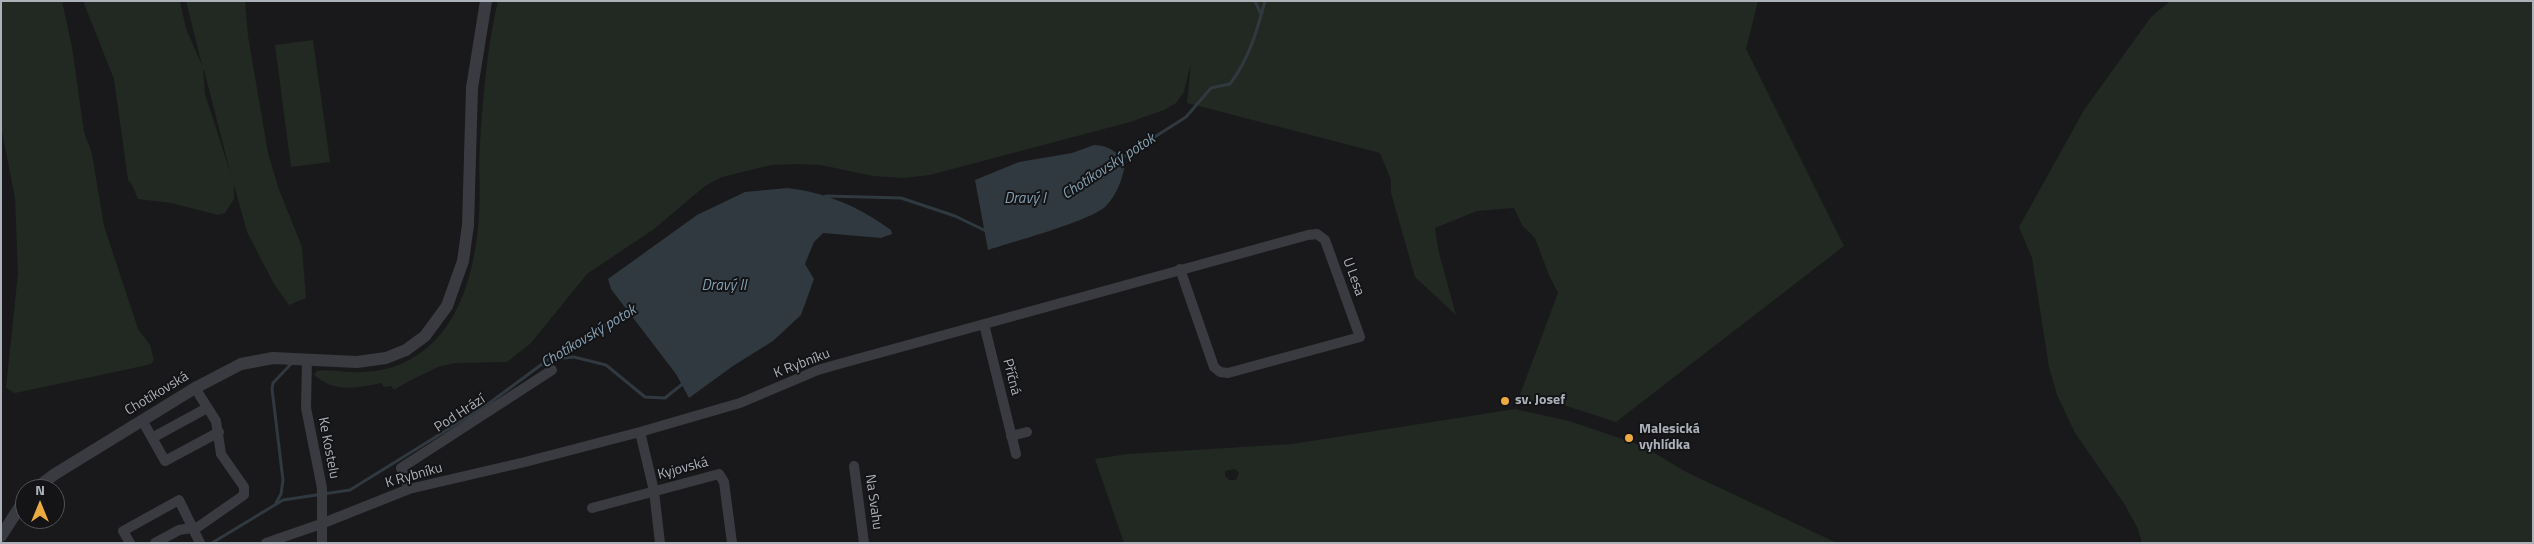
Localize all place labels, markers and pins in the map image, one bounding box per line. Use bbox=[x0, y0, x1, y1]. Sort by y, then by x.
place label: sv. Josef bbox=[1515, 393, 1565, 409]
marker: sv. Josef bbox=[1499, 395, 1511, 407]
place label: Malesická vyhlídka bbox=[1639, 422, 1700, 454]
marker: Malesická vyhlídka bbox=[1623, 432, 1635, 444]

